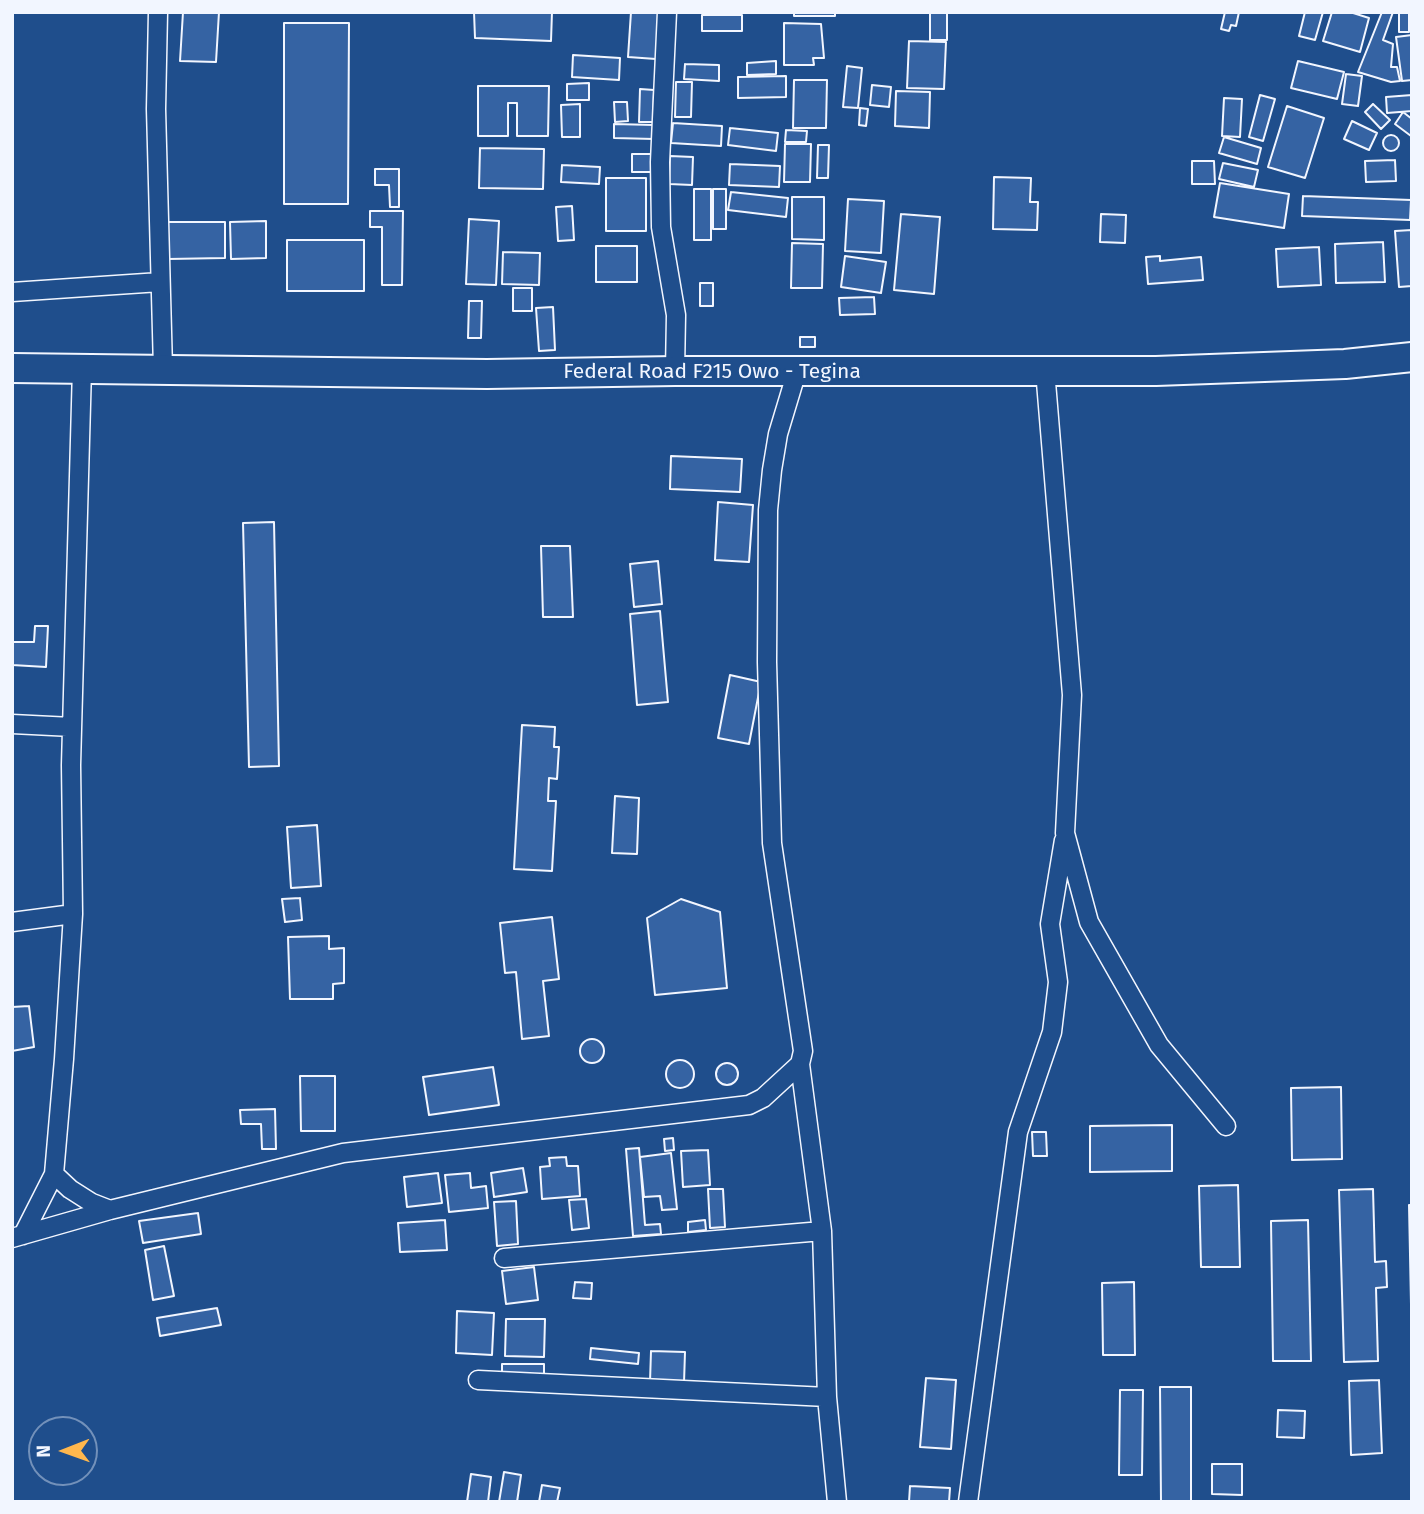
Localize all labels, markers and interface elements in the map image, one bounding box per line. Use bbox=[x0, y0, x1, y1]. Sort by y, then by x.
street label: Federal Road F215 Owo - Tegina bbox=[563, 359, 861, 385]
north arrow bbox=[28, 1416, 98, 1486]
text: N bbox=[32, 1445, 55, 1458]

